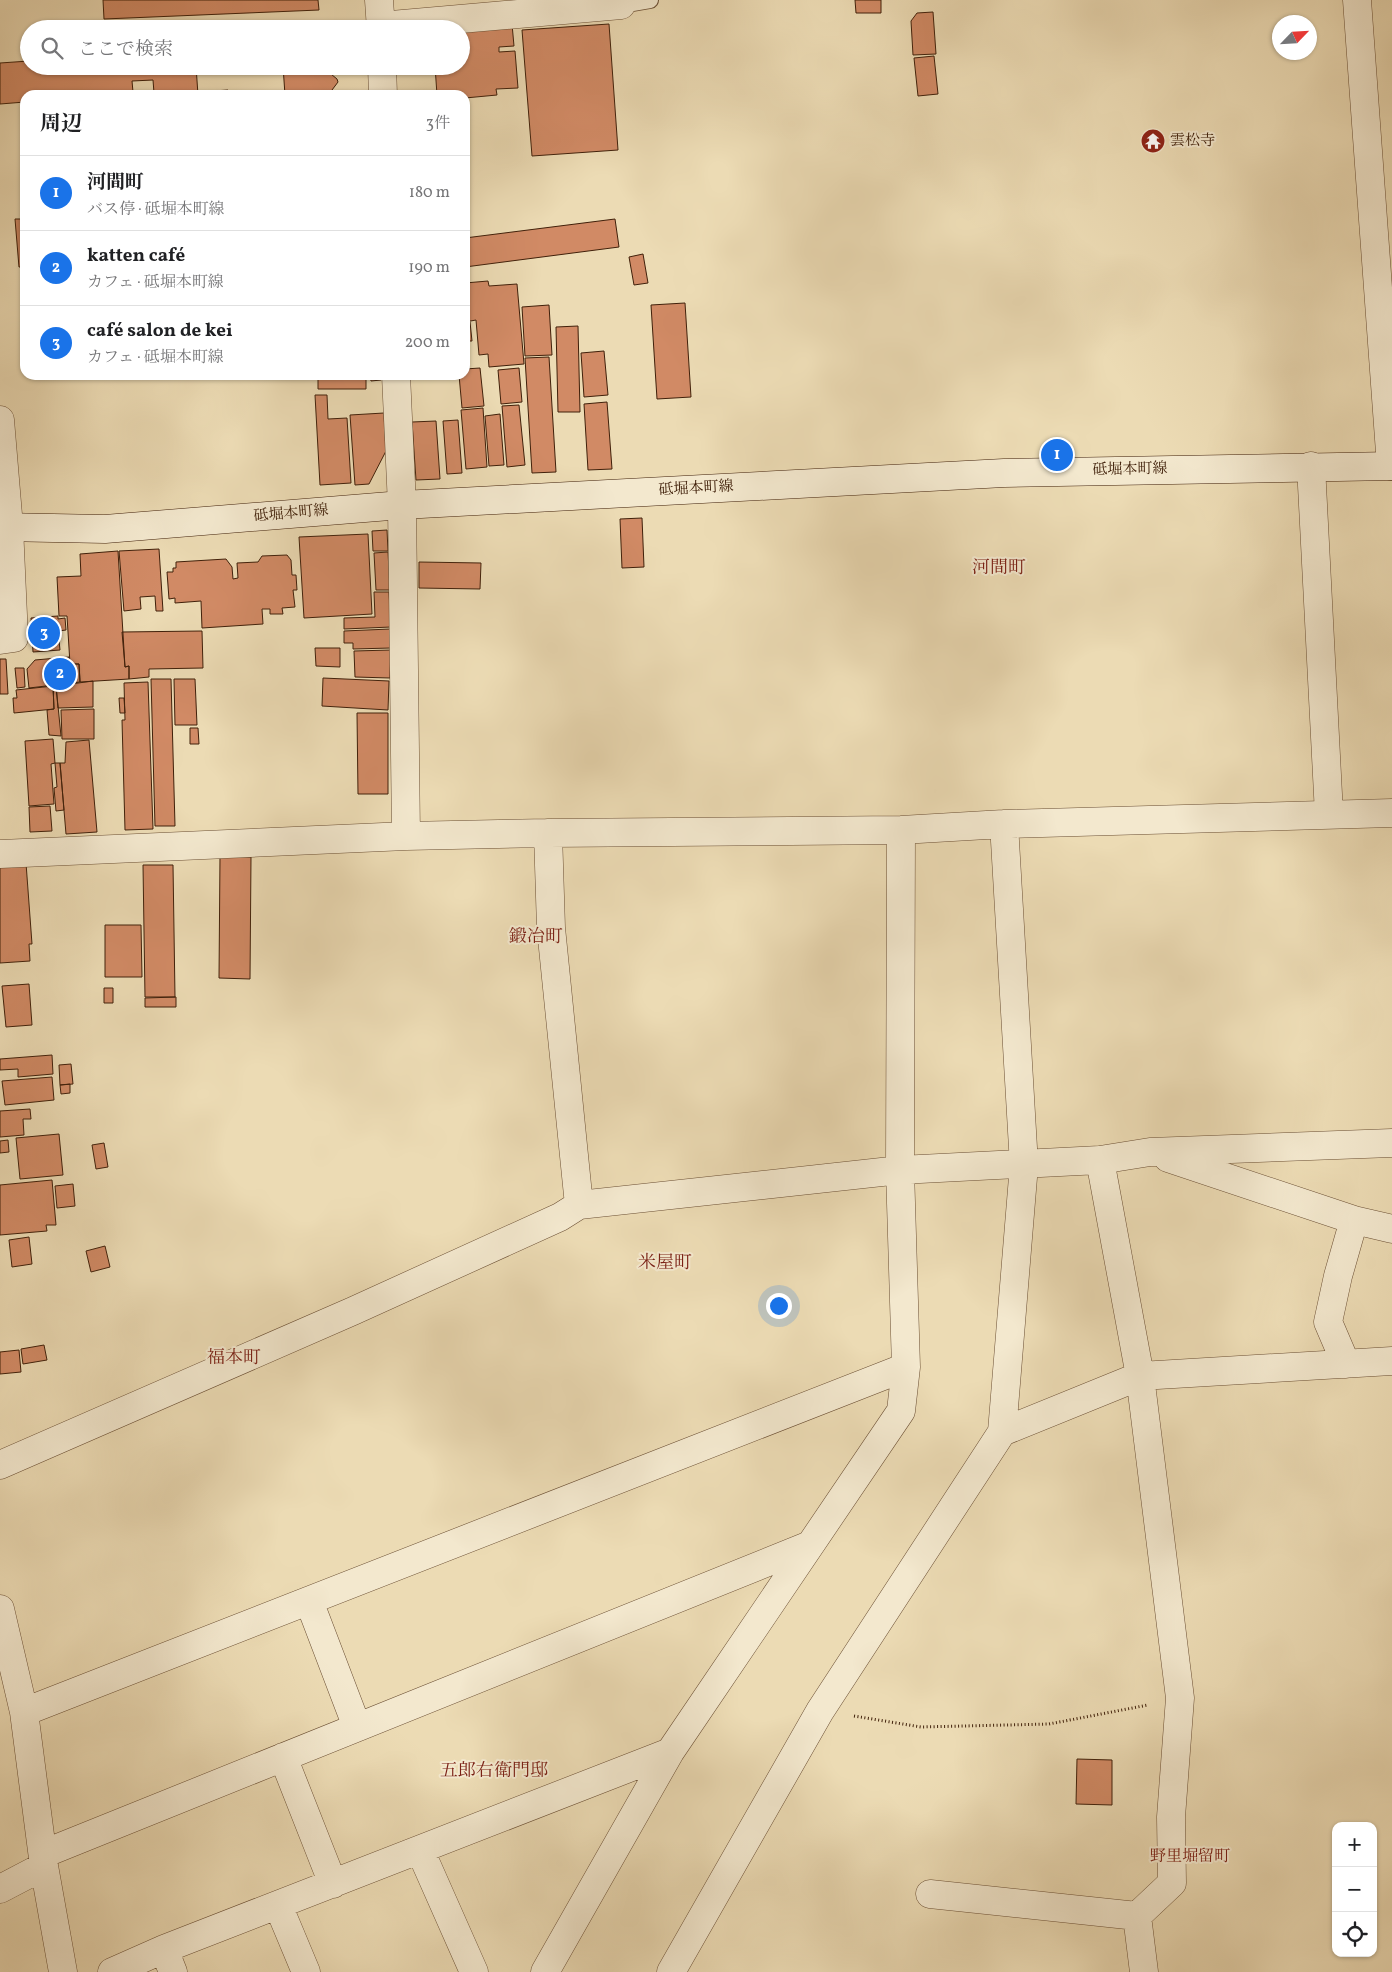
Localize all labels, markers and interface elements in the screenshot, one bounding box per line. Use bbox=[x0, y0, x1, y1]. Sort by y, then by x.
north arrow bbox=[1272, 15, 1317, 60]
search box bbox=[20, 20, 470, 75]
icon: search bbox=[38, 34, 66, 62]
text: ここで検索 bbox=[78, 37, 173, 63]
text: 周辺 bbox=[40, 110, 82, 139]
text: 3件 bbox=[426, 113, 450, 135]
temple icon: 雲松寺 bbox=[1140, 128, 1166, 154]
place label: 雲松寺 bbox=[1170, 131, 1215, 152]
text: 河間町 bbox=[87, 170, 144, 196]
text: 1 bbox=[53, 182, 59, 204]
text: 180 m bbox=[409, 182, 450, 204]
text: バス停 · 砥堀本町線 bbox=[87, 199, 225, 221]
text: katten café bbox=[87, 243, 185, 269]
text: 2 bbox=[52, 257, 60, 279]
text: 190 m bbox=[408, 257, 450, 279]
text: カフェ · 砥堀本町線 bbox=[87, 272, 224, 294]
text: café salon de kei bbox=[87, 318, 233, 344]
text: 3 bbox=[52, 332, 60, 354]
text: 200 m bbox=[405, 332, 450, 354]
text: カフェ · 砥堀本町線 bbox=[87, 347, 224, 369]
pin: 1 bbox=[1041, 436, 1073, 474]
street label: 砥堀本町線 bbox=[1092, 459, 1168, 481]
street label: 砥堀本町線 bbox=[658, 477, 734, 501]
street label: 砥堀本町線 bbox=[253, 500, 329, 528]
district label: 河間町 bbox=[972, 556, 1026, 581]
pin: 3 bbox=[28, 614, 60, 652]
pin: 2 bbox=[44, 655, 76, 693]
district label: 鍛冶町 bbox=[509, 925, 563, 950]
district label: 米屋町 bbox=[638, 1251, 692, 1276]
your location bbox=[766, 1293, 792, 1319]
district label: 福本町 bbox=[207, 1346, 261, 1371]
district label: 五郎右衛門邸 bbox=[440, 1759, 548, 1784]
map controls bbox=[1332, 1822, 1377, 1957]
button: + bbox=[1332, 1822, 1377, 1867]
district label: 野里堀留町 bbox=[1150, 1846, 1230, 1868]
button: − bbox=[1332, 1867, 1377, 1912]
button: locate bbox=[1332, 1912, 1377, 1957]

